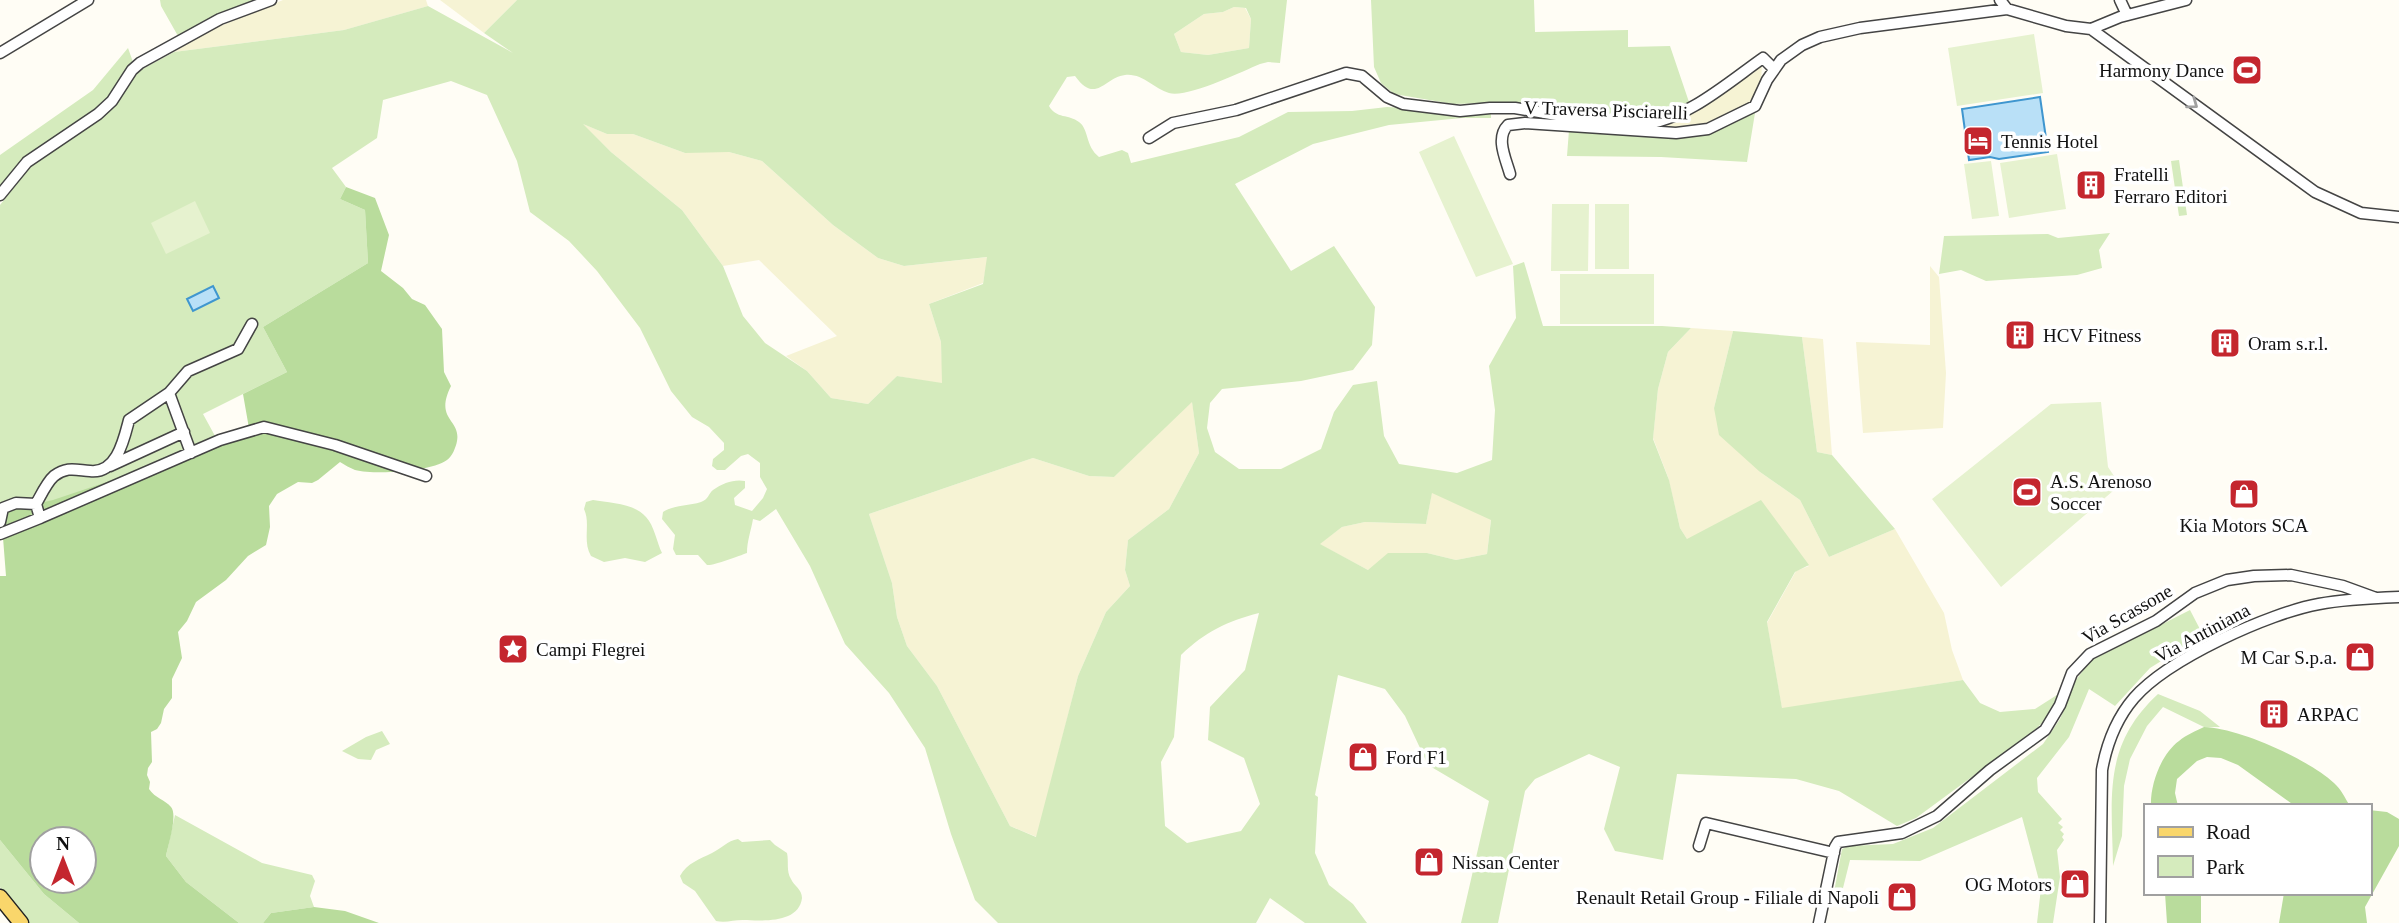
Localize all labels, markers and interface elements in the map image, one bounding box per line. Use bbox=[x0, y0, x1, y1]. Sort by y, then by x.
sports icon: Harmony Dance bbox=[2230, 53, 2264, 87]
place label: Harmony Dance bbox=[2099, 60, 2224, 81]
one-way arrow bbox=[2185, 95, 2198, 108]
street label: V Traversa Pisciarelli bbox=[1524, 97, 1688, 123]
hotel icon: Tennis Hotel bbox=[1961, 124, 1995, 158]
place label: Tennis Hotel bbox=[2001, 131, 2098, 152]
place label: Fratelli Ferraro Editori bbox=[2114, 164, 2227, 207]
building icon: Fratelli Ferraro Editori bbox=[2074, 168, 2108, 202]
building icon: HCV Fitness bbox=[2003, 318, 2037, 352]
place label: HCV Fitness bbox=[2043, 325, 2141, 346]
building icon: Oram s.r.l. bbox=[2208, 326, 2242, 360]
place label: Oram s.r.l. bbox=[2248, 333, 2328, 354]
place label: A.S. Arenoso Soccer bbox=[2050, 471, 2152, 514]
sports icon: A.S. Arenoso Soccer bbox=[2010, 475, 2044, 509]
shop icon: Kia Motors SCA bbox=[2227, 477, 2261, 511]
place label: Kia Motors SCA bbox=[2180, 515, 2309, 536]
street label: Via Scassone bbox=[2078, 580, 2176, 648]
street label: Via Antiniana bbox=[2151, 599, 2254, 667]
place icon: Campi Flegrei bbox=[496, 632, 530, 666]
place label: Campi Flegrei bbox=[536, 639, 645, 660]
shop icon: M Car S.p.a. bbox=[2343, 640, 2377, 674]
place label: M Car S.p.a. bbox=[2240, 647, 2337, 668]
building icon: ARPAC bbox=[2257, 697, 2291, 731]
place label: ARPAC bbox=[2297, 704, 2359, 725]
shop icon: Ford F1 bbox=[1346, 740, 1380, 774]
place label: Ford F1 bbox=[1386, 747, 1447, 768]
legend bbox=[2144, 804, 2371, 895]
text: Road bbox=[2206, 820, 2251, 844]
north arrow bbox=[28, 825, 98, 895]
text: N bbox=[56, 833, 70, 854]
shop icon: Nissan Center bbox=[1412, 845, 1446, 879]
place label: Nissan Center bbox=[1452, 852, 1560, 873]
text: Park bbox=[2206, 855, 2245, 879]
shop icon: OG Motors bbox=[2058, 867, 2092, 901]
place label: OG Motors bbox=[1965, 874, 2052, 895]
shop icon: Renault Retail Group - Filiale di Napoli bbox=[1885, 880, 1919, 914]
place label: Renault Retail Group - Filiale di Napoli bbox=[1576, 887, 1879, 908]

